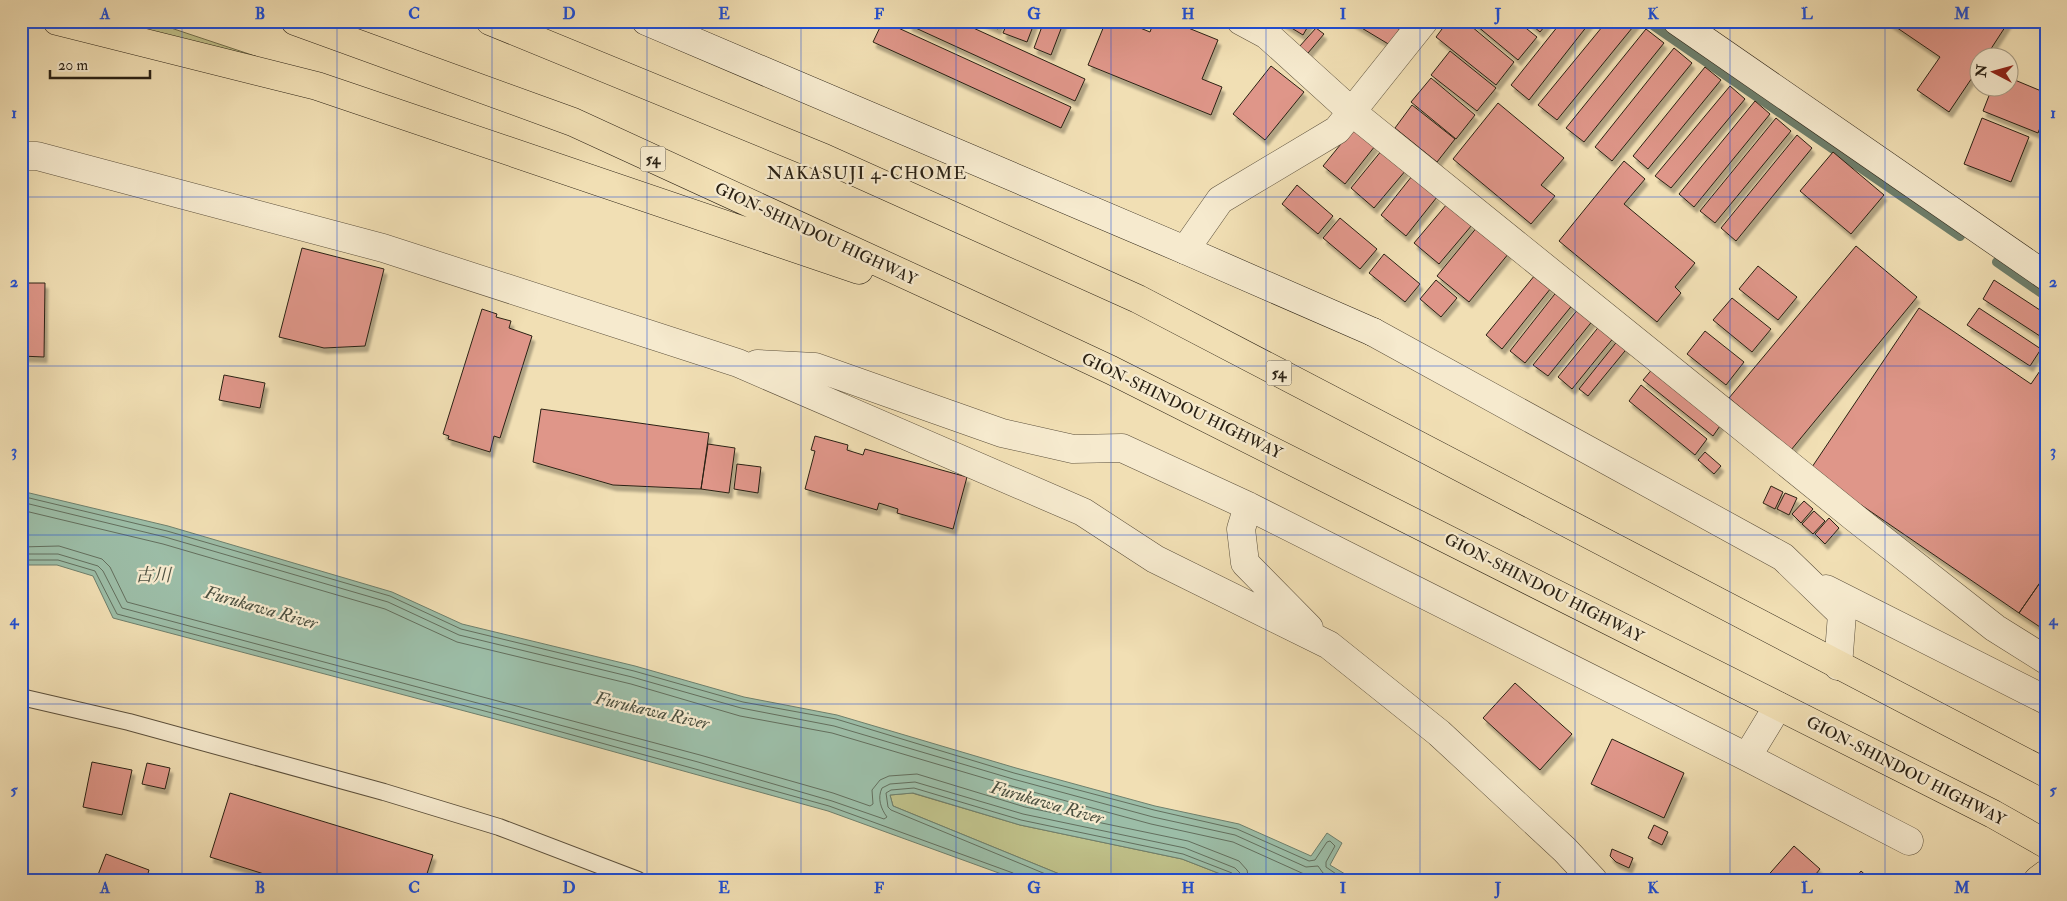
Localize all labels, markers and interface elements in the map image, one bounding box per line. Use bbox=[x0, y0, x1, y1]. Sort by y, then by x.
text: A bbox=[99, 4, 111, 24]
text: B bbox=[255, 4, 265, 24]
text: C bbox=[408, 4, 420, 24]
text: D bbox=[562, 4, 576, 24]
text: E bbox=[718, 4, 730, 24]
text: F bbox=[874, 4, 884, 24]
text: G bbox=[1027, 4, 1041, 24]
text: H bbox=[1181, 4, 1195, 24]
text: I bbox=[1340, 4, 1347, 24]
text: J bbox=[1494, 4, 1502, 25]
text: K bbox=[1647, 4, 1659, 24]
text: L bbox=[1801, 4, 1813, 24]
text: M bbox=[1953, 4, 1970, 24]
scale bar bbox=[50, 48, 150, 80]
north arrow bbox=[1970, 48, 2020, 98]
text: 20 m bbox=[58, 56, 88, 75]
text: N bbox=[1972, 63, 1991, 79]
text: 1 bbox=[11, 103, 17, 123]
text: 1 bbox=[2050, 103, 2056, 123]
road number: 54 bbox=[640, 146, 666, 172]
district label: NAKASUJI 4-CHOME bbox=[767, 162, 967, 185]
street label: GION-SHINDOU HIGHWAY bbox=[712, 178, 921, 290]
text: 2 bbox=[10, 272, 18, 292]
text: 2 bbox=[2049, 272, 2057, 292]
street label: GION-SHINDOU HIGHWAY bbox=[1078, 349, 1287, 464]
road number: 54 bbox=[1266, 360, 1292, 386]
text: 3 bbox=[11, 441, 17, 461]
text: 3 bbox=[2050, 441, 2056, 461]
street label: GION-SHINDOU HIGHWAY bbox=[1441, 529, 1648, 648]
water label: 古川 bbox=[135, 564, 173, 587]
water label: Furukawa River bbox=[201, 581, 321, 635]
text: 4 bbox=[9, 610, 20, 630]
text: 4 bbox=[2048, 610, 2059, 630]
water label: Furukawa River bbox=[592, 686, 713, 736]
street label: GION-SHINDOU HIGHWAY bbox=[1803, 712, 2010, 831]
water label: Furukawa River bbox=[987, 776, 1107, 830]
text: 5 bbox=[10, 780, 18, 800]
text: 5 bbox=[2049, 780, 2057, 800]
text: A bbox=[99, 878, 111, 898]
text: B bbox=[255, 878, 265, 898]
text: C bbox=[408, 878, 420, 898]
text: D bbox=[562, 878, 576, 898]
text: E bbox=[718, 878, 730, 898]
text: F bbox=[874, 878, 884, 898]
text: G bbox=[1027, 878, 1041, 898]
text: H bbox=[1181, 878, 1195, 898]
text: I bbox=[1340, 878, 1347, 898]
text: J bbox=[1494, 878, 1502, 899]
text: K bbox=[1647, 878, 1659, 898]
text: L bbox=[1801, 878, 1813, 898]
text: M bbox=[1953, 878, 1970, 898]

